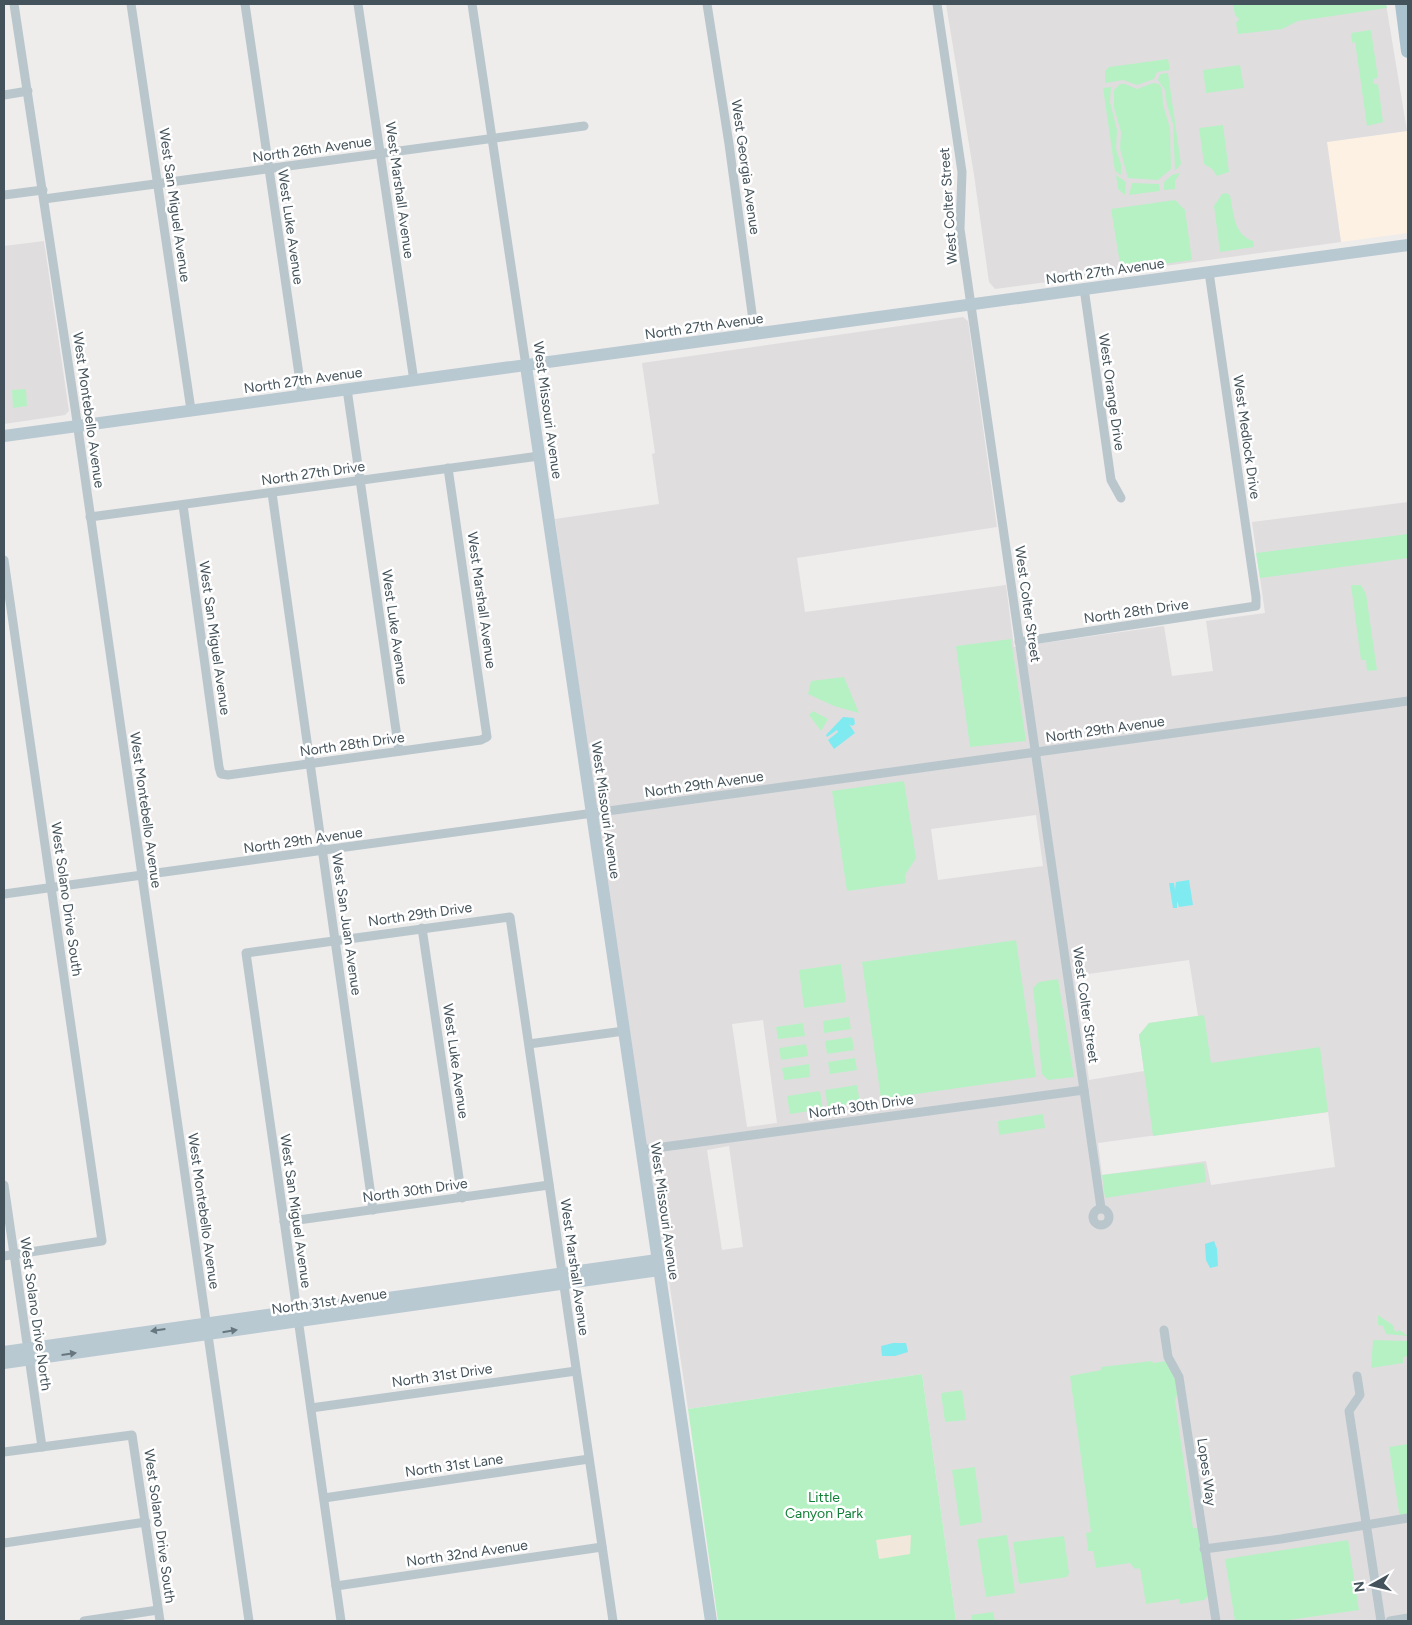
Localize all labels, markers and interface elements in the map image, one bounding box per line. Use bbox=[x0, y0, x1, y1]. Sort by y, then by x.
street label: West Georgia Avenue bbox=[728, 98, 763, 236]
street label: West Marshall Avenue bbox=[381, 121, 418, 260]
street label: West San Miguel Avenue bbox=[155, 127, 194, 284]
street label: North 26th Avenue bbox=[252, 133, 373, 166]
street label: West Colter Street bbox=[936, 147, 961, 265]
street label: West Luke Avenue bbox=[274, 168, 307, 286]
street label: North 27th Avenue bbox=[1045, 255, 1166, 288]
street label: North 27th Avenue bbox=[644, 310, 765, 343]
street label: West Montebello Avenue bbox=[69, 331, 108, 490]
street label: West Orange Drive bbox=[1095, 332, 1128, 452]
street label: West Missouri Avenue bbox=[529, 340, 566, 480]
street label: North 27th Avenue bbox=[243, 364, 364, 397]
street label: West Medlock Drive bbox=[1229, 374, 1264, 500]
street label: North 27th Drive bbox=[260, 458, 366, 489]
street label: West Marshall Avenue bbox=[463, 531, 500, 670]
street label: West Colter Street bbox=[1011, 545, 1044, 663]
street label: West San Miguel Avenue bbox=[195, 560, 234, 717]
street label: West Luke Avenue bbox=[378, 568, 411, 686]
street label: North 28th Drive bbox=[1083, 596, 1190, 627]
street label: North 29th Avenue bbox=[1045, 713, 1166, 746]
street label: North 28th Drive bbox=[299, 729, 406, 760]
street label: West Montebello Avenue bbox=[126, 731, 165, 890]
street label: West Missouri Avenue bbox=[587, 740, 624, 880]
street label: North 29th Avenue bbox=[644, 768, 765, 801]
street label: West Solano Drive South bbox=[47, 821, 86, 977]
street label: North 29th Avenue bbox=[243, 824, 364, 857]
street label: West San Juan Avenue bbox=[328, 852, 365, 997]
street label: North 29th Drive bbox=[367, 899, 474, 930]
street label: West Colter Street bbox=[1069, 946, 1102, 1064]
street label: West Luke Avenue bbox=[439, 1002, 472, 1120]
street label: North 30th Drive bbox=[808, 1091, 915, 1122]
street label: West Montebello Avenue bbox=[184, 1132, 223, 1291]
street label: West San Miguel Avenue bbox=[276, 1133, 315, 1290]
street label: West Missouri Avenue bbox=[646, 1141, 683, 1281]
street label: North 30th Drive bbox=[362, 1175, 469, 1206]
street label: West Marshall Avenue bbox=[556, 1198, 593, 1337]
street label: West Solano Drive North bbox=[16, 1236, 55, 1392]
street label: North 31st Avenue bbox=[270, 1285, 388, 1318]
one-way arrow bbox=[150, 1326, 166, 1334]
one-way arrow bbox=[222, 1326, 238, 1334]
one-way arrow bbox=[62, 1350, 78, 1358]
street label: North 31st Drive bbox=[391, 1360, 494, 1391]
street label: Lopes Way bbox=[1193, 1437, 1220, 1508]
street label: West Solano Drive South bbox=[140, 1448, 179, 1604]
street label: North 31st Lane bbox=[404, 1450, 505, 1481]
park label: Little Canyon Park bbox=[785, 1489, 863, 1522]
street label: North 32nd Avenue bbox=[405, 1537, 529, 1570]
north arrow bbox=[1347, 1560, 1397, 1610]
text: N bbox=[1350, 1580, 1369, 1593]

